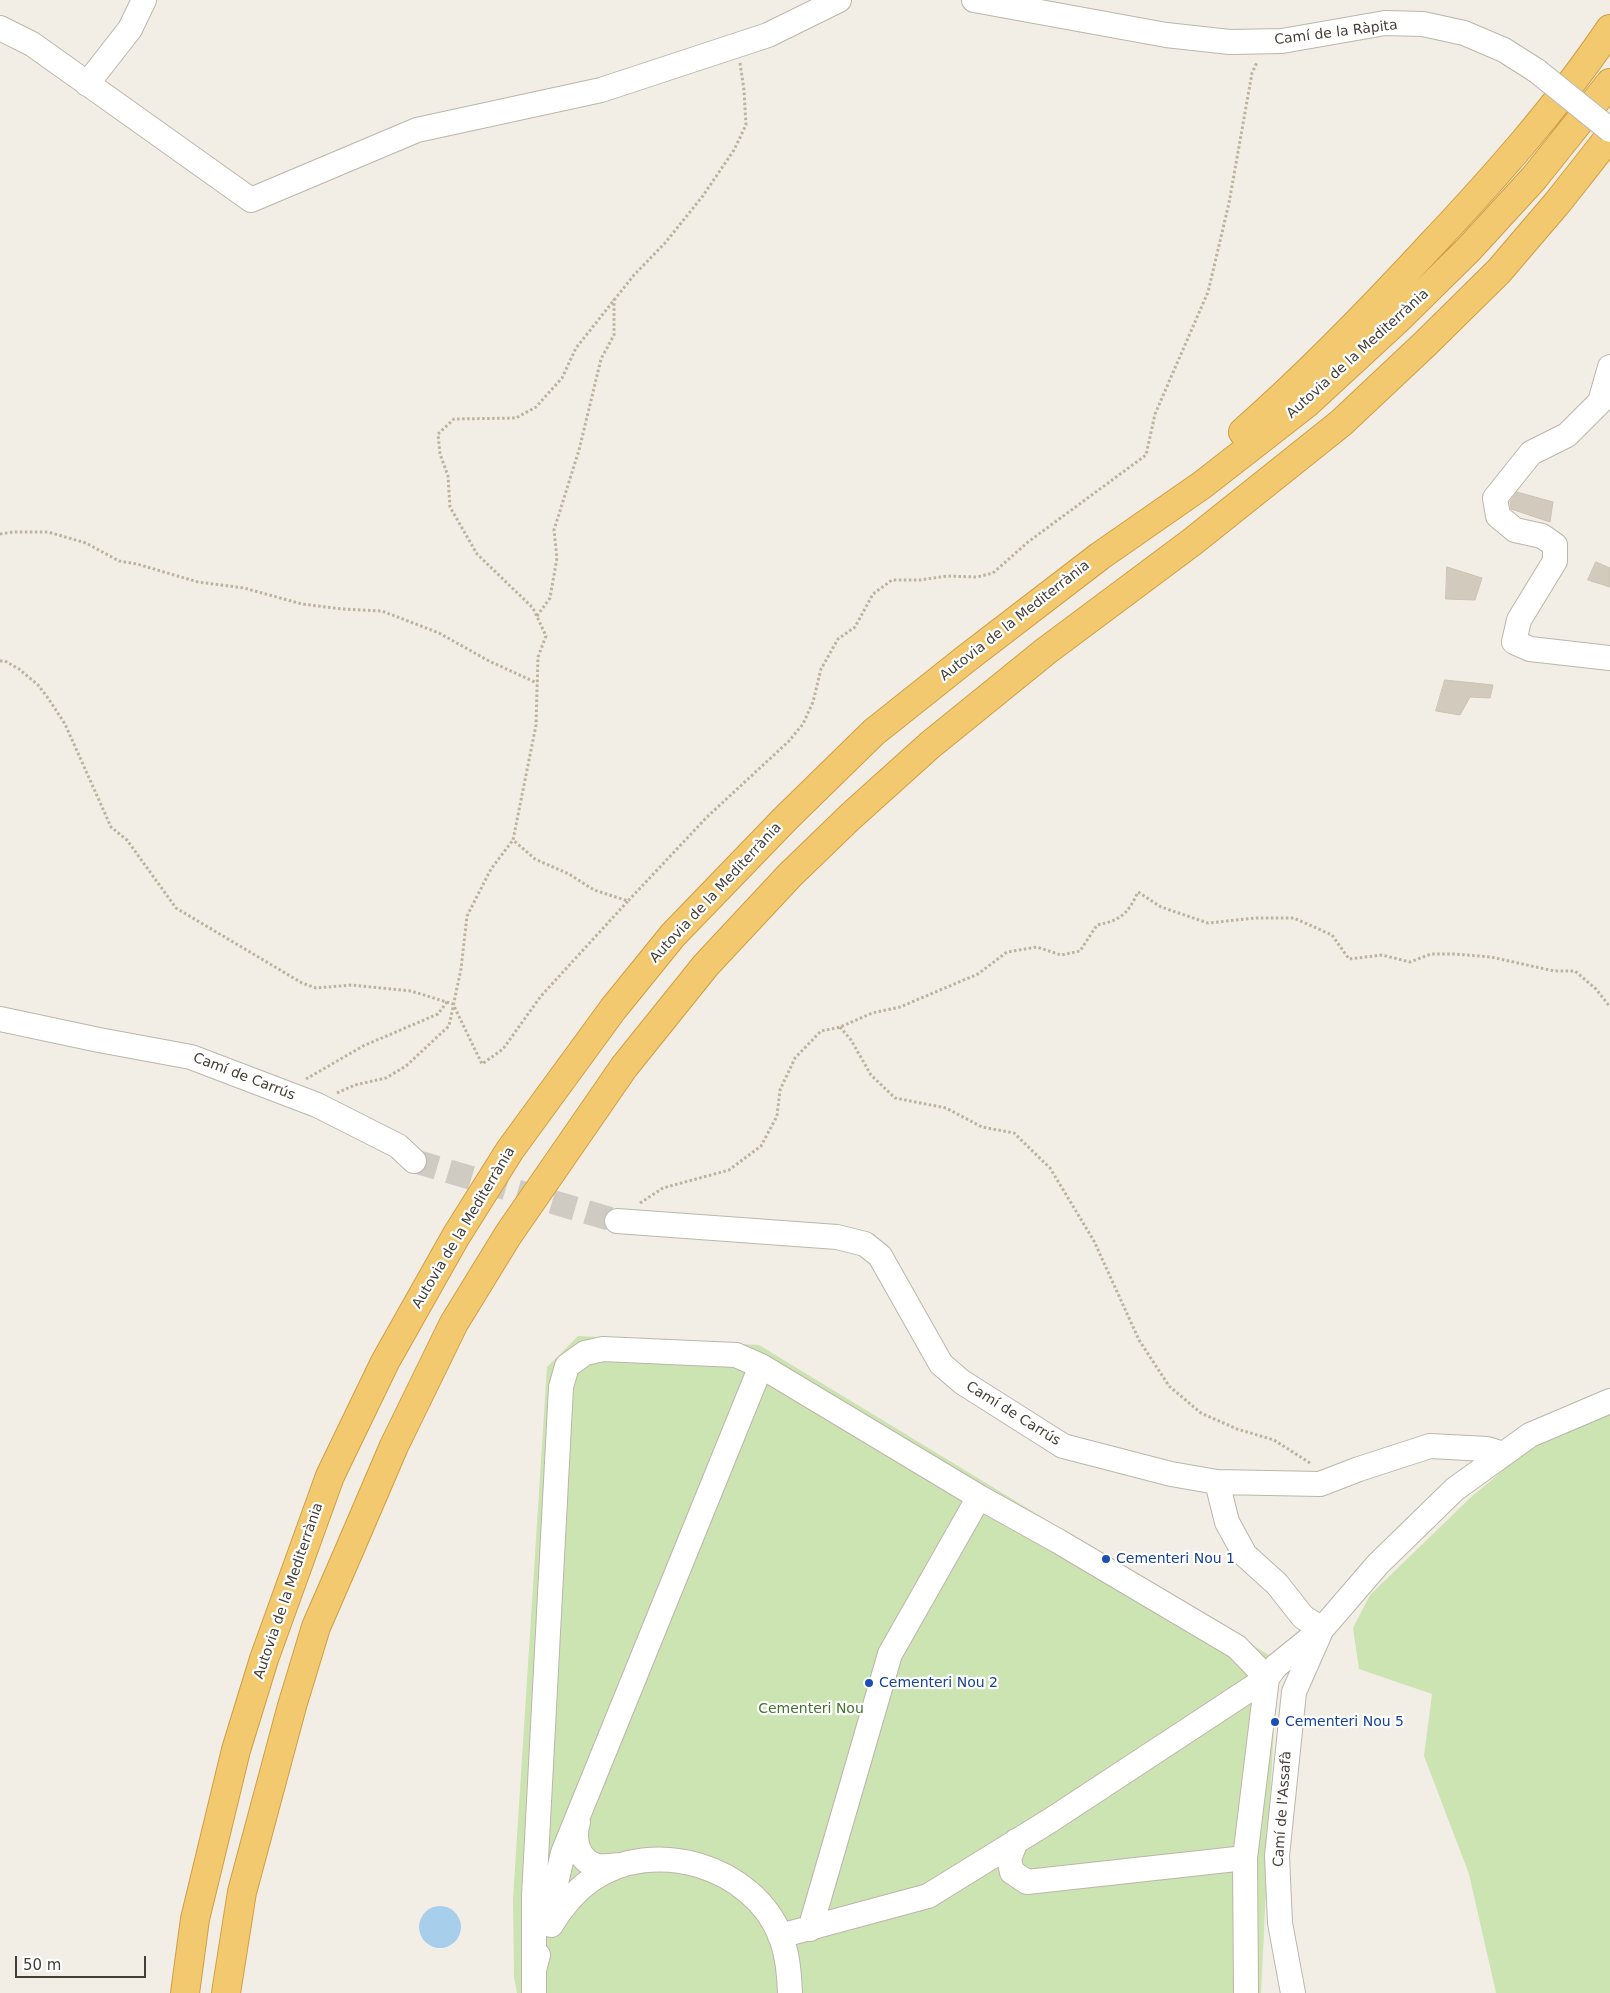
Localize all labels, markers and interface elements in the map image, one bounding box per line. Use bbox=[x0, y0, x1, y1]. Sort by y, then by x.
street label: Camí de la Ràpita bbox=[1273, 17, 1399, 49]
street label: Autovia de la Mediterrània bbox=[1284, 286, 1432, 422]
street label: Autovia de la Mediterrània bbox=[937, 557, 1093, 685]
street label: Autovia de la Mediterrània bbox=[647, 819, 785, 967]
street label: Camí de Carrús bbox=[191, 1050, 297, 1104]
street label: Autovia de la Mediterrània bbox=[409, 1144, 519, 1312]
street label: Camí de Carrús bbox=[963, 1378, 1063, 1450]
street label: Autovia de la Mediterrània bbox=[251, 1501, 327, 1681]
place label: Cementeri Nou 1 bbox=[1116, 1551, 1235, 1567]
marker: Cementeri Nou 1 bbox=[1100, 1553, 1112, 1565]
place label: Cementeri Nou 2 bbox=[879, 1675, 998, 1691]
marker: Cementeri Nou 2 bbox=[863, 1677, 875, 1689]
park label: Cementeri Nou bbox=[758, 1701, 864, 1717]
place label: Cementeri Nou 5 bbox=[1285, 1714, 1404, 1730]
marker: Cementeri Nou 5 bbox=[1269, 1716, 1281, 1728]
street label: Camí de l'Assafà bbox=[1271, 1750, 1295, 1868]
scale bar bbox=[18, 1946, 149, 1978]
text: 50 m bbox=[23, 1956, 61, 1974]

